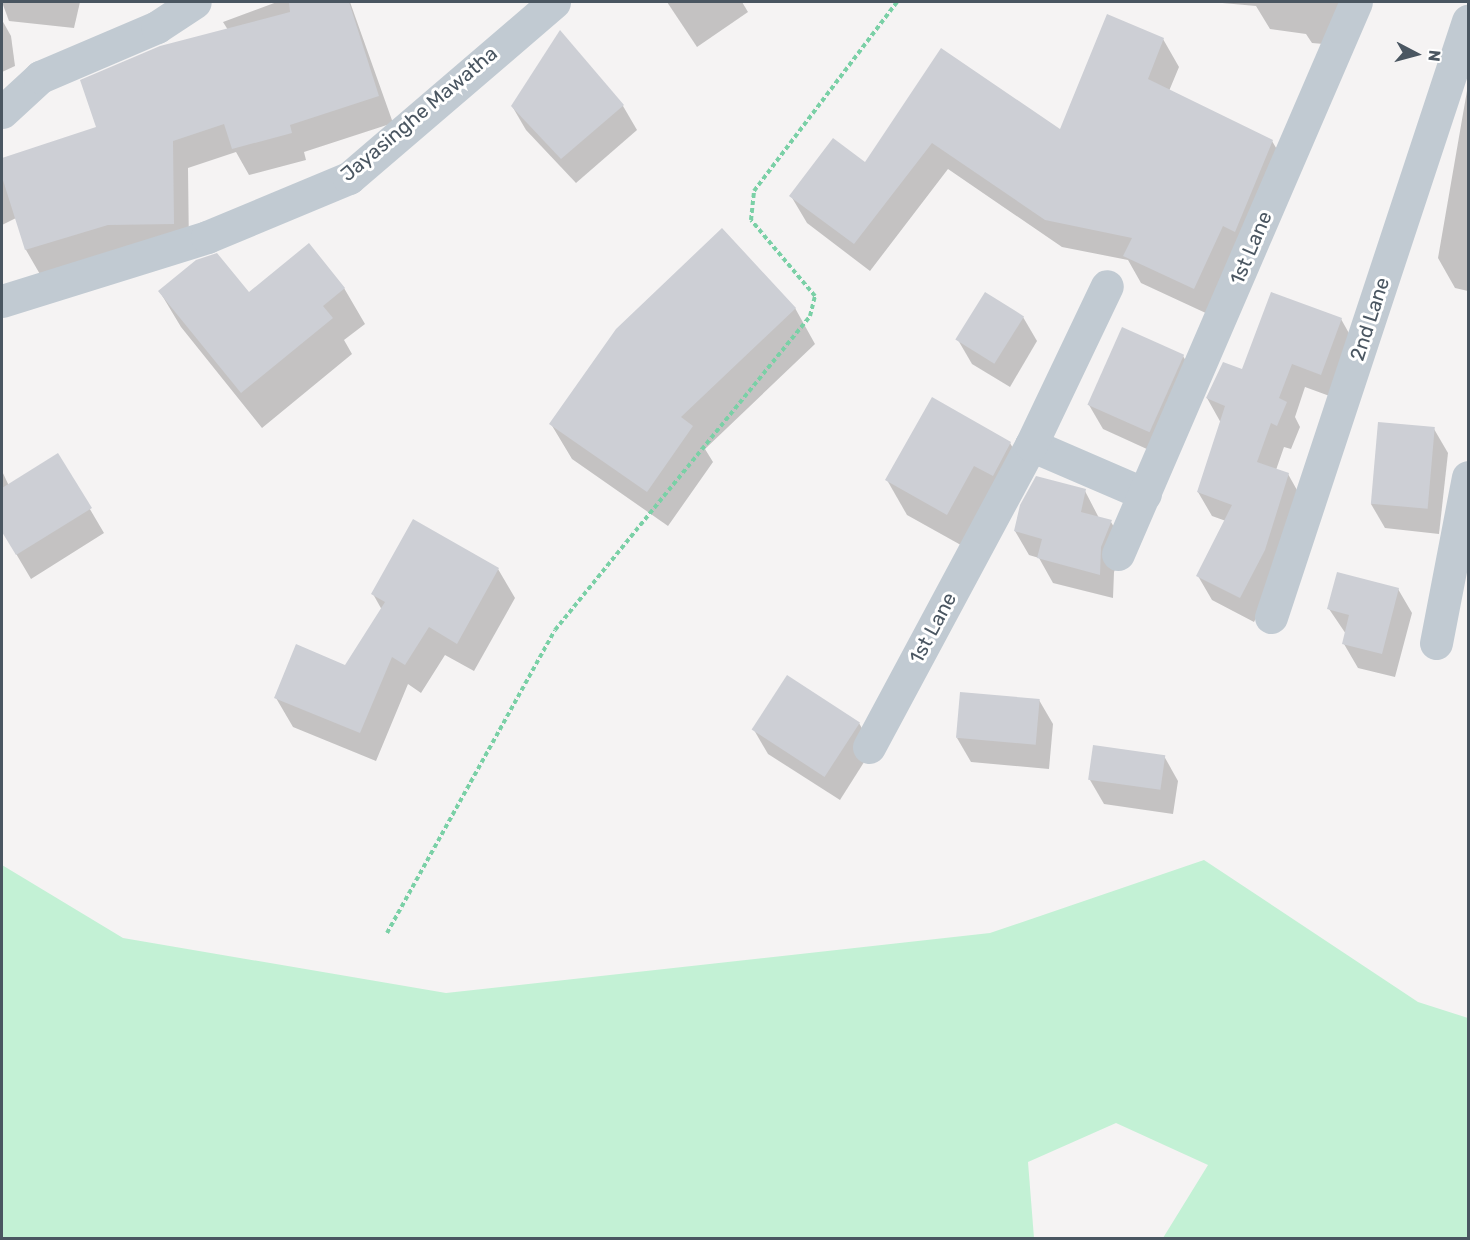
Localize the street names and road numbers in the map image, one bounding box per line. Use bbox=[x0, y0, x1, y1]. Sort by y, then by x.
street label: Jayasinghe Mawatha bbox=[336, 41, 502, 187]
street label: 1st Lane bbox=[1225, 208, 1277, 288]
street label: 2nd Lane bbox=[1345, 274, 1395, 364]
street label: 1st Lane bbox=[904, 588, 962, 668]

